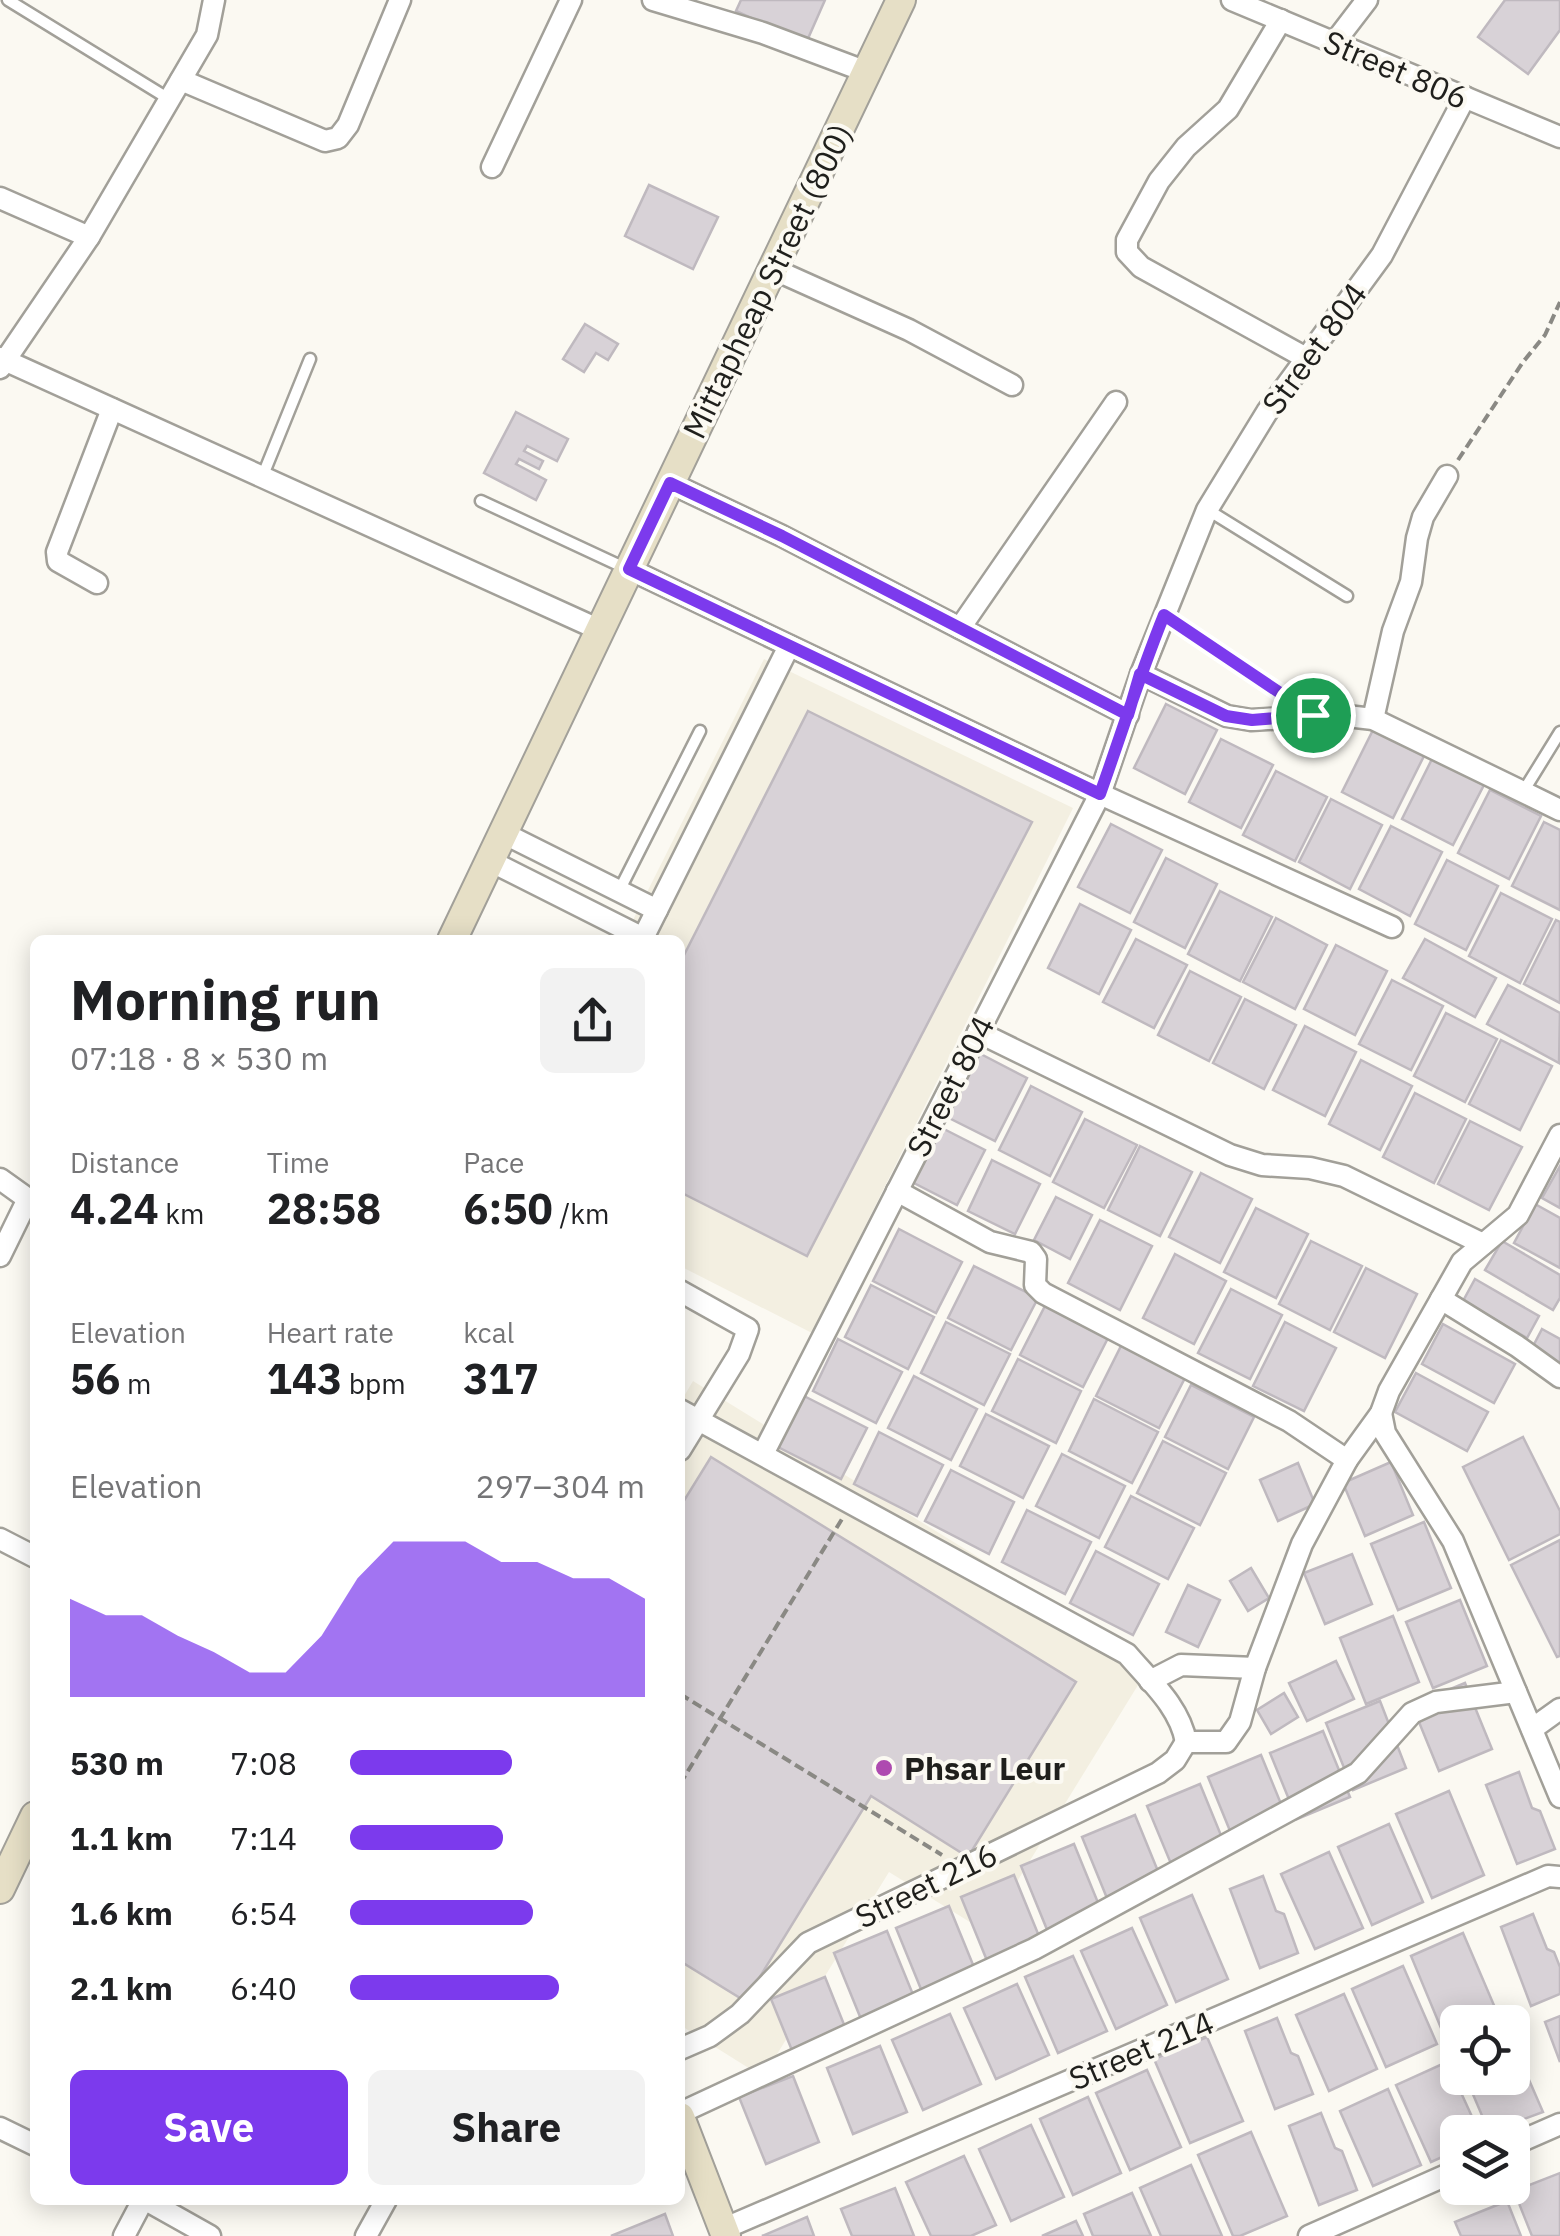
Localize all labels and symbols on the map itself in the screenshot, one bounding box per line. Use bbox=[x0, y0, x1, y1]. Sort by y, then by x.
street label: Street 806 bbox=[1317, 20, 1475, 118]
street label: Mittapheap Street (800) bbox=[672, 117, 862, 445]
street label: Street 804 bbox=[1252, 274, 1376, 422]
pin bbox=[1271, 673, 1356, 758]
street label: Street 804 bbox=[897, 1008, 1003, 1164]
place label: Phsar Leur bbox=[904, 1747, 1066, 1789]
marker: Phsar Leur bbox=[873, 1757, 895, 1779]
street label: Street 216 bbox=[848, 1833, 1004, 1937]
street label: Street 214 bbox=[1062, 2001, 1220, 2099]

